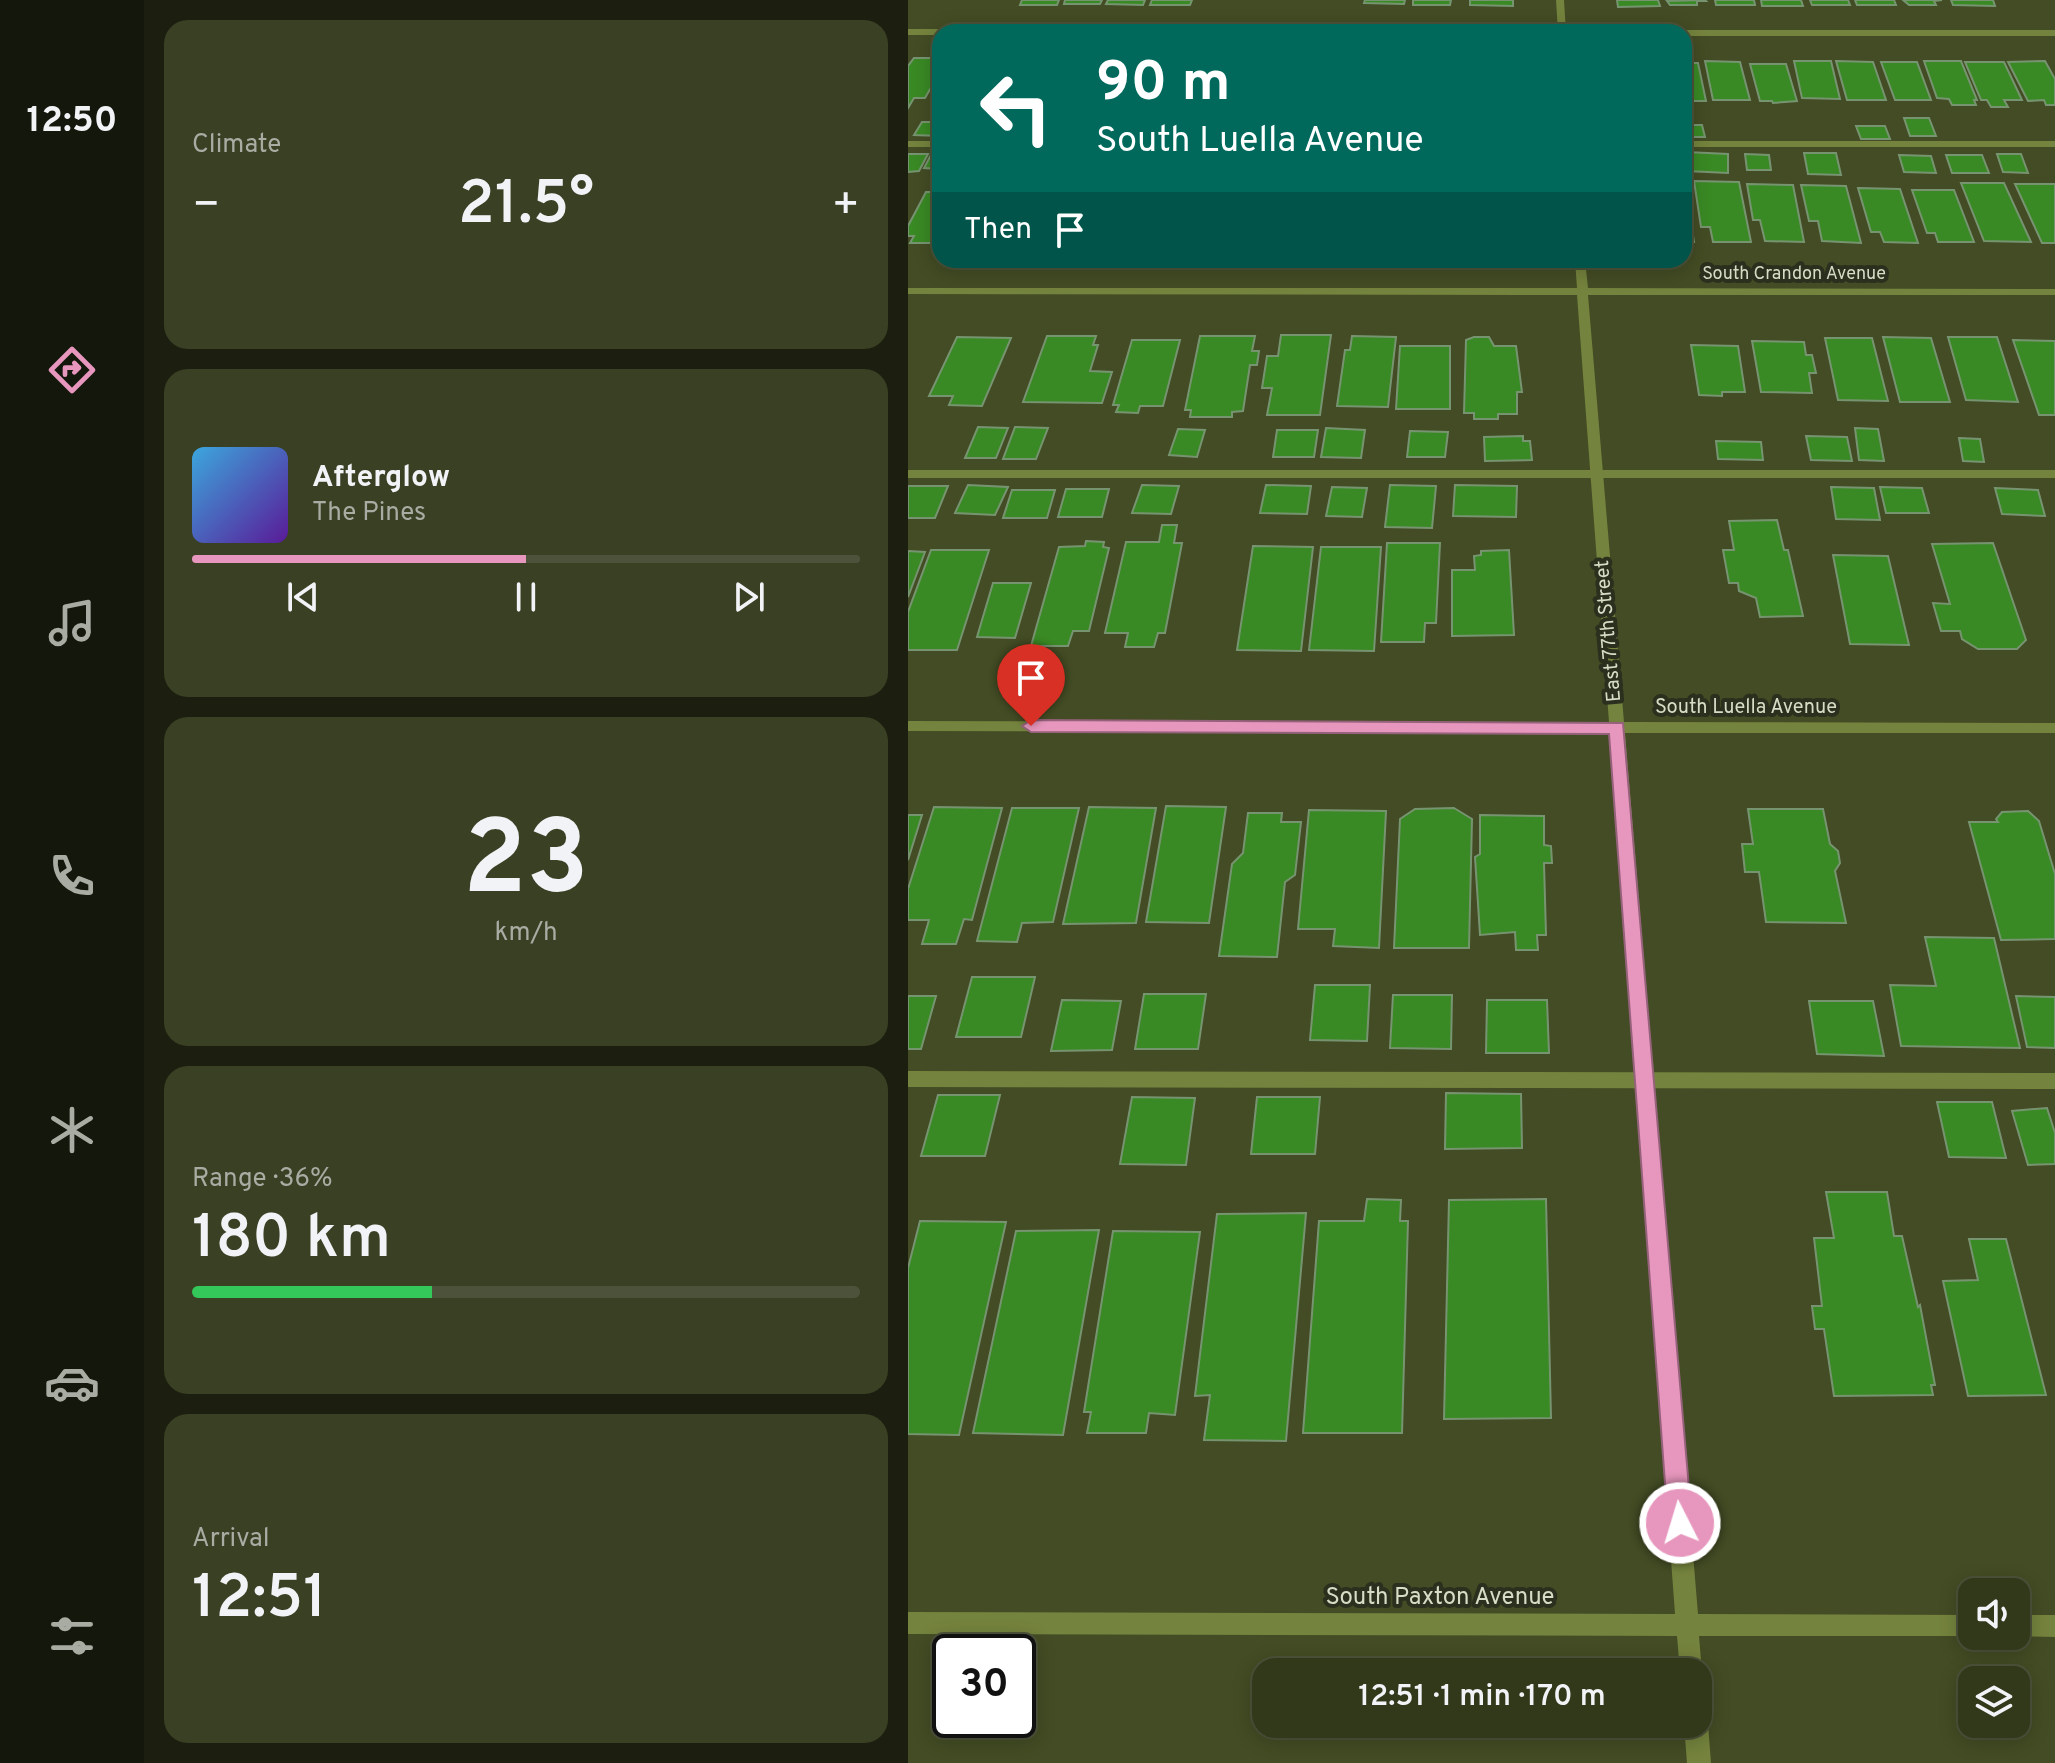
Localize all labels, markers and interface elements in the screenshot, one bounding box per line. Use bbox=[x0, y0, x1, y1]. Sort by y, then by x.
text: 90 m bbox=[1096, 50, 1231, 120]
icon: left bbox=[964, 56, 1068, 160]
text: 12:50 bbox=[27, 99, 117, 145]
text: South Luella Avenue bbox=[1096, 119, 1424, 165]
text: Climate bbox=[192, 129, 281, 162]
text: 21.5° bbox=[458, 169, 594, 245]
text: − bbox=[192, 179, 220, 235]
text: + bbox=[832, 179, 860, 235]
icon: arrive bbox=[1048, 208, 1092, 252]
text: Then bbox=[964, 212, 1032, 249]
street label: South Crandon Avenue bbox=[1702, 263, 1886, 286]
icon: directions bbox=[44, 342, 100, 398]
text: Afterglow bbox=[312, 460, 450, 497]
text: The Pines bbox=[312, 497, 426, 530]
street label: East 77th Street bbox=[1590, 559, 1628, 703]
icon: previous bbox=[281, 575, 325, 619]
icon: pause bbox=[504, 575, 548, 619]
icon: next bbox=[727, 575, 771, 619]
icon: music bbox=[44, 595, 100, 651]
pin bbox=[997, 644, 1065, 726]
icon: arrive bbox=[1009, 656, 1053, 700]
street label: South Luella Avenue bbox=[1655, 695, 1837, 721]
text: 23 bbox=[463, 799, 589, 931]
icon: phone bbox=[44, 848, 100, 904]
text: km/h bbox=[494, 917, 558, 950]
icon: climate bbox=[44, 1102, 100, 1158]
text: Range · 36% bbox=[192, 1163, 333, 1196]
text: 180 km bbox=[192, 1203, 391, 1279]
icon: car bbox=[44, 1355, 100, 1411]
position arrow bbox=[1638, 1481, 1722, 1565]
text: Arrival bbox=[192, 1523, 270, 1556]
text: 12:51 bbox=[192, 1563, 327, 1639]
map controls bbox=[1958, 1578, 2030, 1738]
button: sound bbox=[1958, 1578, 2030, 1650]
street label: South Paxton Avenue bbox=[1326, 1583, 1554, 1613]
icon: filters bbox=[44, 1608, 100, 1664]
speed limit sign: 30 bbox=[932, 1634, 1036, 1738]
button: layers bbox=[1958, 1666, 2030, 1738]
text: 12:51 · 1 min · 170 m bbox=[1358, 1679, 1606, 1716]

